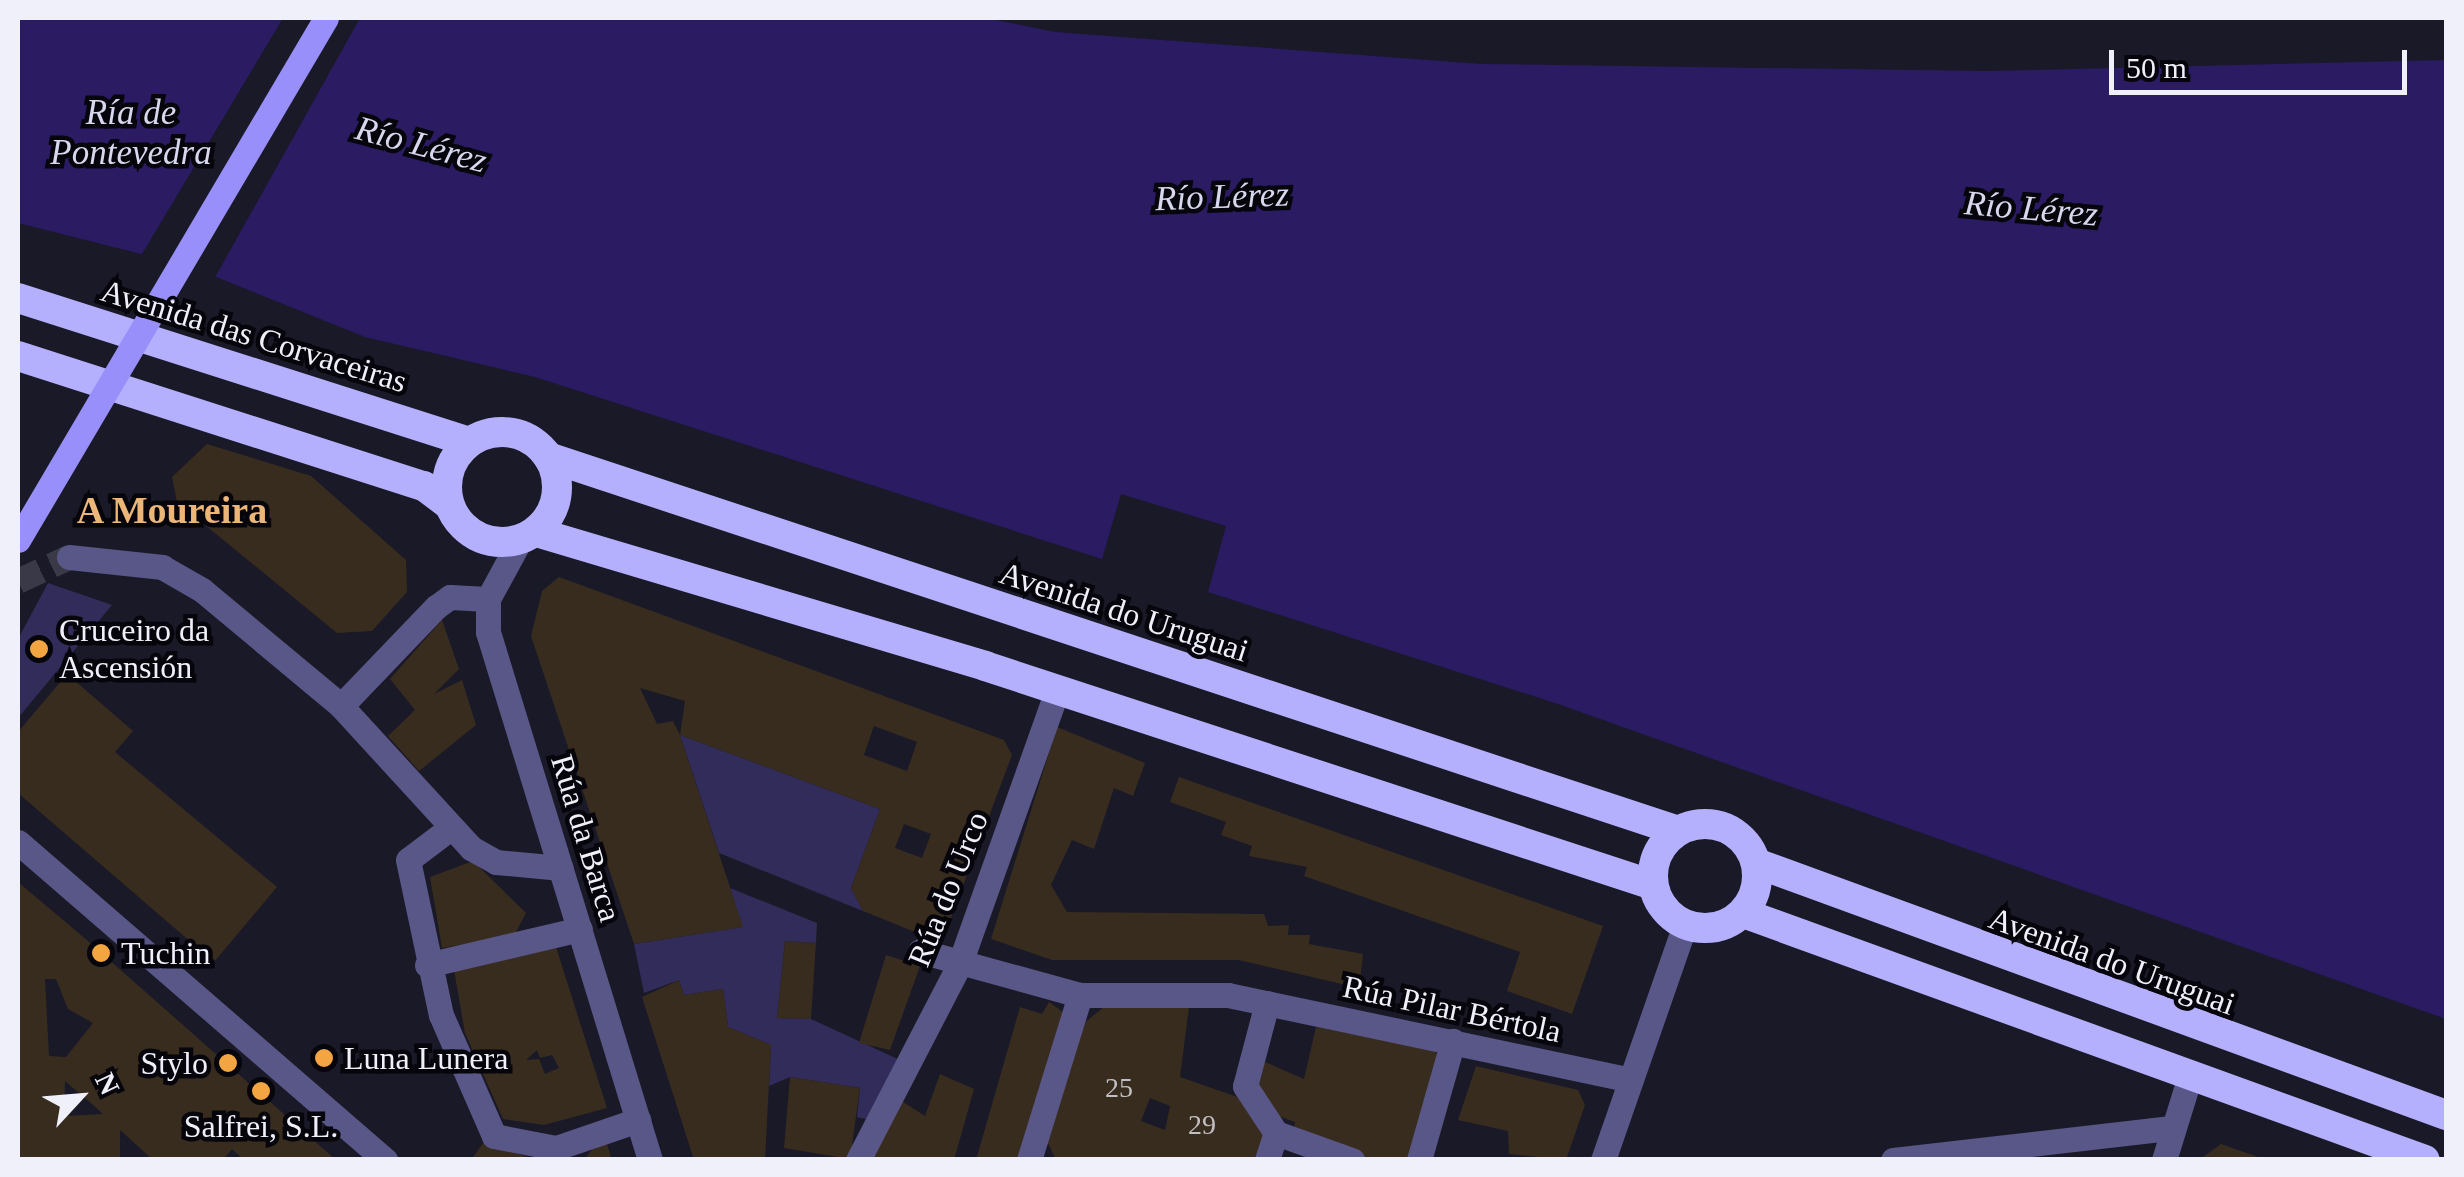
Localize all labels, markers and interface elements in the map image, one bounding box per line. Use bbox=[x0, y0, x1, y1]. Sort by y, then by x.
scale bar bbox=[2114, 30, 2412, 92]
text: 50 m bbox=[2126, 51, 2187, 84]
water label: Ría de Pontevedra bbox=[50, 92, 212, 174]
water label: Río Lérez bbox=[351, 107, 491, 183]
water label: Río Lérez bbox=[1154, 174, 1290, 220]
water label: Río Lérez bbox=[1963, 182, 2099, 236]
street label: Avenida das Corvaceiras bbox=[97, 271, 411, 401]
district label: A Moureira bbox=[76, 488, 268, 534]
street label: Avenida do Uruguai bbox=[995, 554, 1253, 670]
place label: Cruceiro da Ascensión bbox=[59, 612, 209, 687]
marker: Cruceiro da Ascensión bbox=[28, 638, 50, 660]
street label: Rúa da Barca bbox=[542, 750, 630, 926]
street label: Rúa do Urco bbox=[900, 806, 996, 972]
street label: Avenida do Uruguai bbox=[1984, 899, 2240, 1023]
place label: Tuchin bbox=[121, 934, 211, 972]
marker: Tuchin bbox=[90, 942, 112, 964]
street label: Rúa Pilar Bértola bbox=[1339, 967, 1565, 1051]
place label: Luna Lunera bbox=[344, 1039, 508, 1077]
place label: Stylo bbox=[140, 1044, 208, 1082]
north arrow bbox=[30, 1047, 130, 1147]
marker: Luna Lunera bbox=[313, 1047, 335, 1069]
marker: Stylo bbox=[217, 1052, 239, 1074]
text: N bbox=[89, 1068, 126, 1100]
house number: 25 bbox=[1105, 1071, 1133, 1105]
marker: Salfrei, S.L. bbox=[250, 1080, 272, 1102]
place label: Salfrei, S.L. bbox=[184, 1107, 338, 1145]
house number: 29 bbox=[1188, 1108, 1216, 1142]

